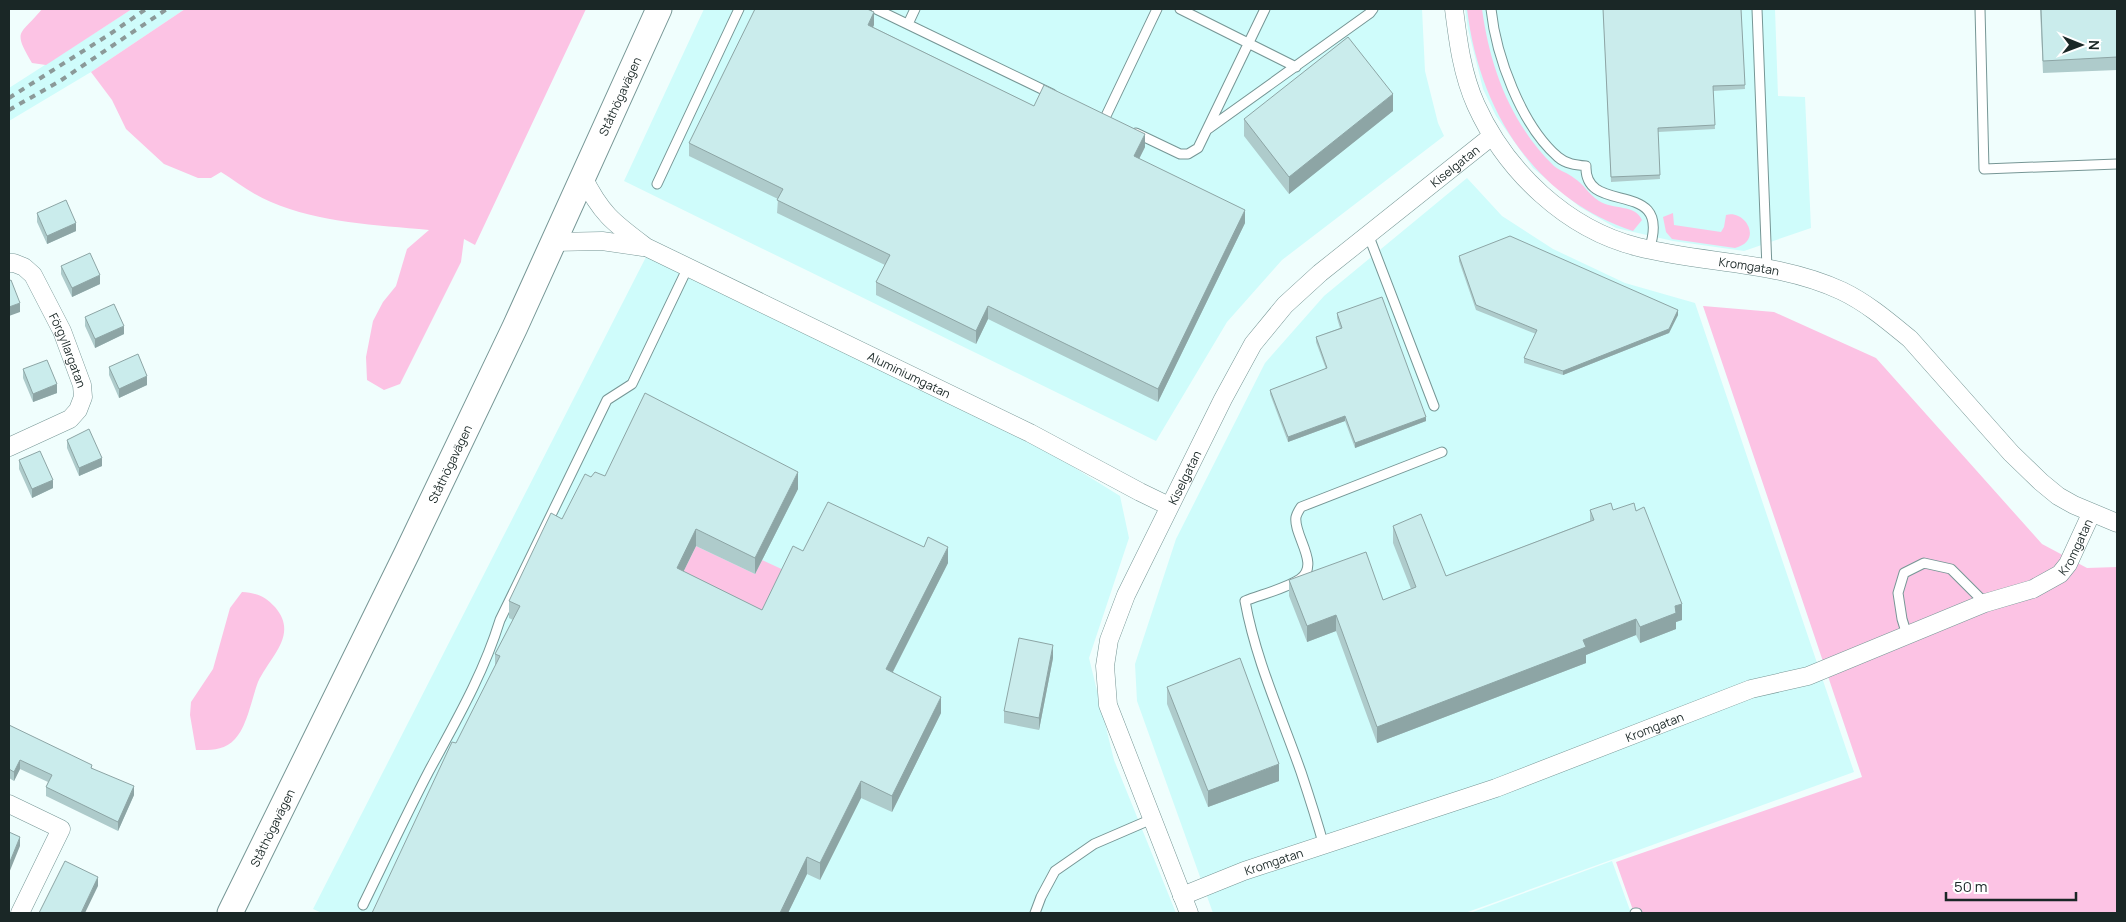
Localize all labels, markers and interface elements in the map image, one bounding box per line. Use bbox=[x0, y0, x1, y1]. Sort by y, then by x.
north arrow bbox=[2056, 20, 2106, 70]
text: N bbox=[2085, 40, 2104, 50]
street label: Ståthögavägen bbox=[594, 54, 645, 138]
street label: Kiselgatan bbox=[1426, 141, 1483, 191]
street label: Kromgatan bbox=[1718, 253, 1781, 279]
street label: Förgyllargatan bbox=[45, 310, 91, 390]
street label: Aluminiumgatan bbox=[865, 347, 954, 402]
street label: Ståthögavägen bbox=[424, 422, 476, 506]
street label: Kiselgatan bbox=[1164, 447, 1205, 507]
street label: Kromgatan bbox=[2054, 516, 2096, 579]
street label: Kromgatan bbox=[1623, 708, 1686, 746]
street label: Ståthögavägen bbox=[246, 786, 298, 870]
street label: Kromgatan bbox=[1242, 844, 1305, 879]
scale bar bbox=[1946, 870, 2076, 902]
text: 50 m bbox=[1954, 876, 1988, 897]

